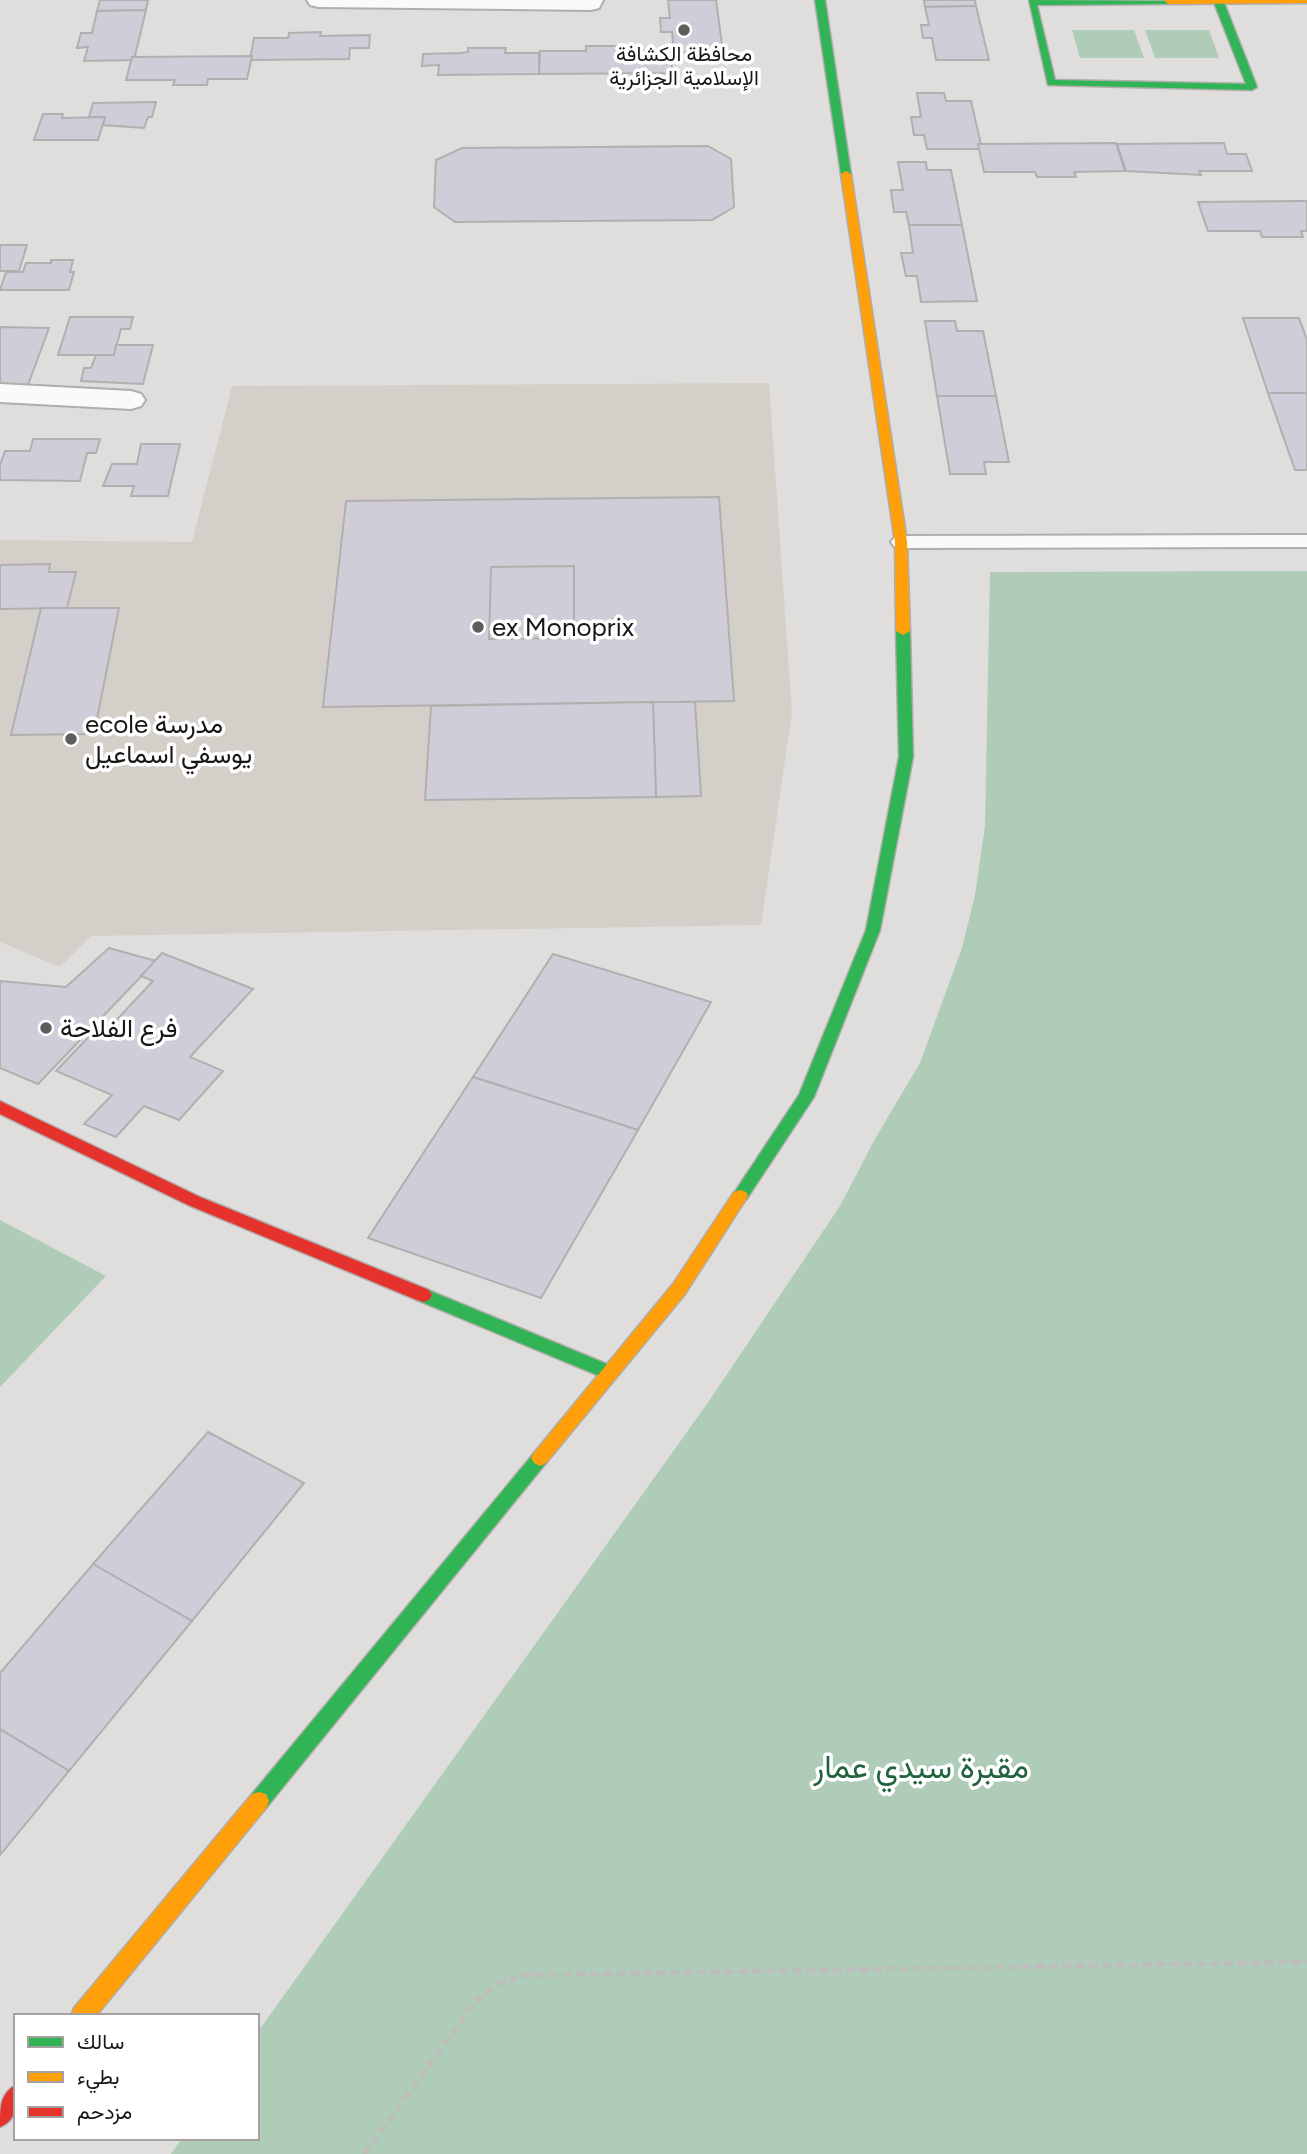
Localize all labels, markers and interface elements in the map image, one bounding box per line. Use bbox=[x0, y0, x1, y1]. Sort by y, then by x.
marker: محافظة الكشافة الإسلامية الجزائرية bbox=[676, 22, 692, 38]
place label: محافظة الكشافة الإسلامية الجزائرية bbox=[609, 41, 759, 92]
place label: ex Monoprix bbox=[492, 611, 635, 643]
marker: ex Monoprix bbox=[470, 619, 486, 635]
place label: ecole مدرسة يوسفي اسماعيل bbox=[85, 708, 252, 775]
marker: ecole مدرسة يوسفي اسماعيل bbox=[63, 731, 79, 747]
place label: فرع الفلاحة bbox=[60, 1012, 177, 1046]
marker: فرع الفلاحة bbox=[38, 1020, 54, 1036]
park label: مقبرة سيدي عمار bbox=[812, 1748, 1029, 1793]
legend bbox=[14, 2014, 259, 2140]
text: سالك bbox=[77, 2029, 124, 2054]
text: بطيء bbox=[77, 2064, 120, 2094]
text: مزدحم bbox=[77, 2099, 132, 2126]

